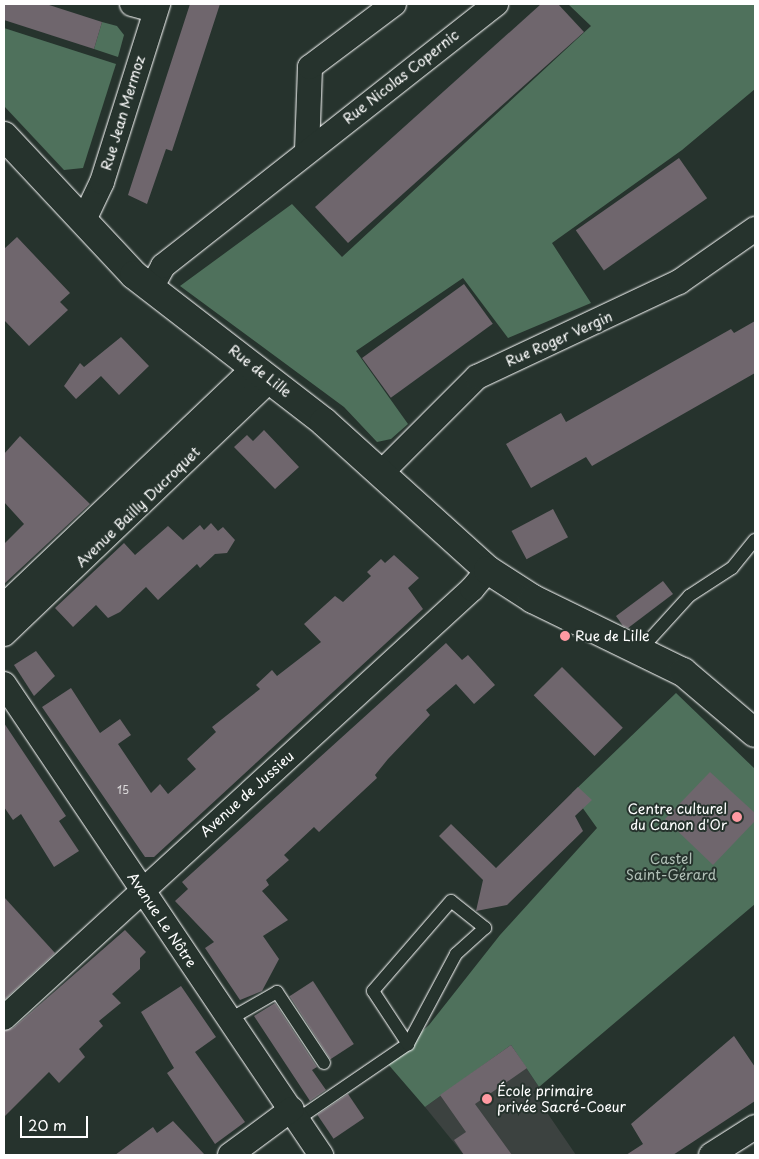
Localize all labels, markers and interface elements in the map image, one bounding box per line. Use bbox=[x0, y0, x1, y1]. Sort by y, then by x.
street label: Rue Nicolas Copernic bbox=[339, 26, 463, 128]
street label: Rue Jean Mermoz bbox=[97, 52, 149, 174]
street label: Rue Roger Vergin bbox=[503, 308, 615, 370]
street label: Rue de Lille bbox=[224, 341, 296, 401]
street label: Avenue Bailly Ducroquet bbox=[73, 443, 203, 571]
place label: Rue de Lille bbox=[575, 628, 653, 644]
marker: Rue de Lille bbox=[559, 630, 571, 642]
street label: Avenue de Jussieu bbox=[197, 747, 297, 841]
house number: 15 bbox=[117, 783, 129, 797]
place label: Centre culturel du Canon d'Or bbox=[626, 801, 727, 834]
marker: Centre culturel du Canon d'Or bbox=[731, 811, 743, 823]
park label: Castel Saint-Gérard bbox=[626, 851, 716, 884]
street label: Avenue Le Nôtre bbox=[124, 870, 200, 970]
place label: École primaire privée Sacré-Coeur bbox=[497, 1083, 627, 1116]
marker: École primaire privée Sacré-Coeur bbox=[481, 1093, 493, 1105]
scale bar bbox=[22, 1106, 90, 1138]
text: 20 m bbox=[28, 1113, 67, 1136]

